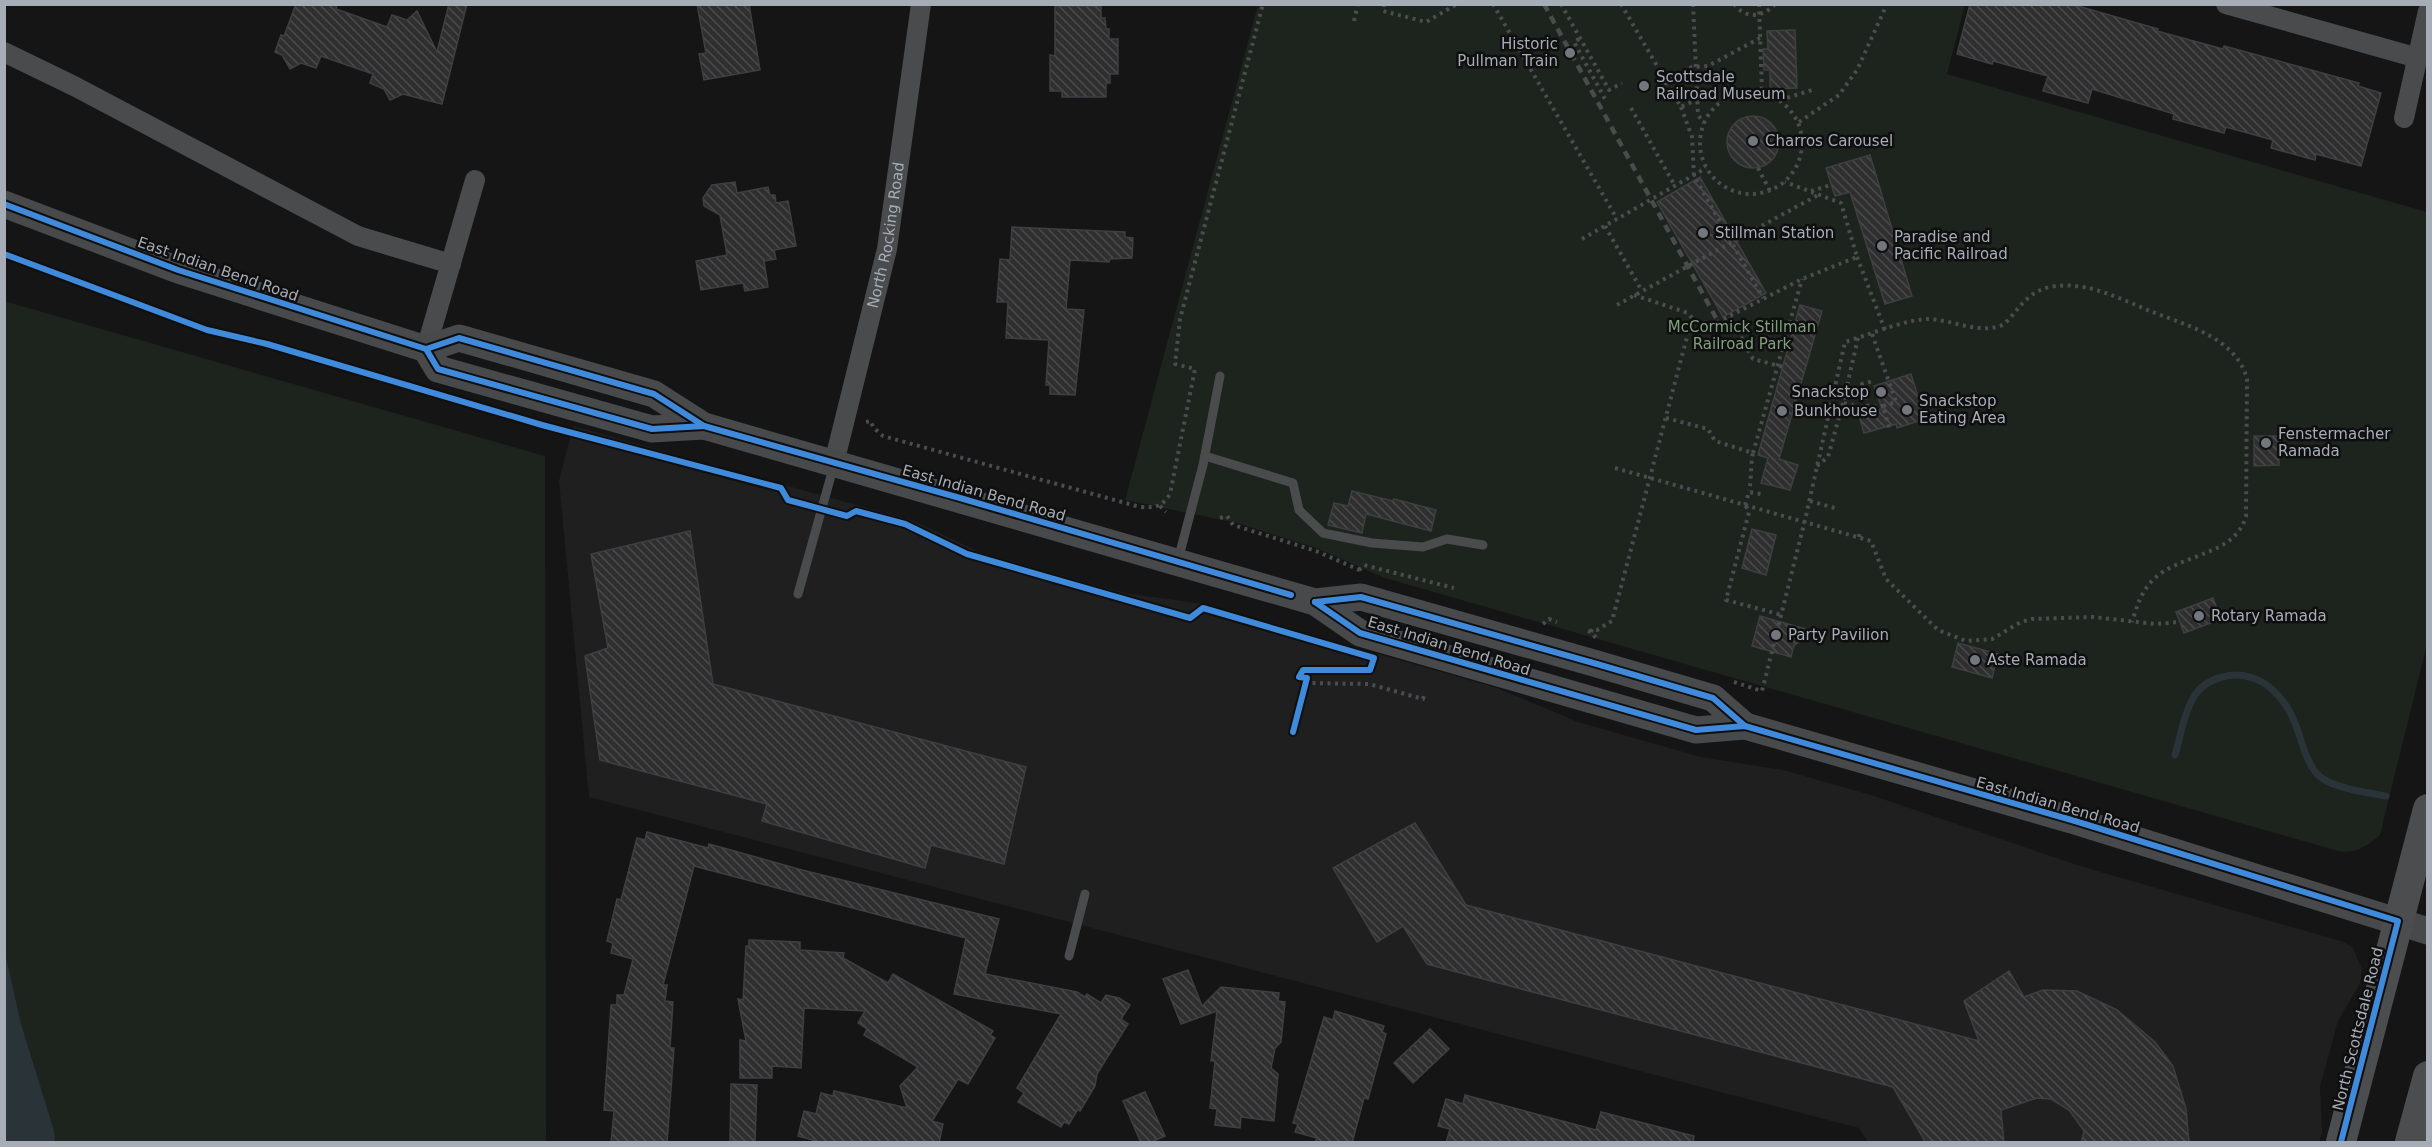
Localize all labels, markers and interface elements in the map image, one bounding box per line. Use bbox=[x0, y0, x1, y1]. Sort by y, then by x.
place label: Historic Pullman Train bbox=[1457, 35, 1558, 70]
marker: Historic Pullman Train bbox=[1563, 46, 1577, 60]
place label: Scottsdale Railroad Museum bbox=[1656, 68, 1786, 103]
marker: Scottsdale Railroad Museum bbox=[1637, 79, 1651, 93]
place label: Charros Carousel bbox=[1765, 132, 1893, 150]
marker: Charros Carousel bbox=[1746, 134, 1760, 148]
street label: North Rocking Road bbox=[864, 161, 908, 310]
place label: Stillman Station bbox=[1715, 224, 1834, 242]
marker: Stillman Station bbox=[1696, 226, 1710, 240]
place label: Paradise and Pacific Railroad bbox=[1894, 228, 2008, 263]
street label: East Indian Bend Road bbox=[135, 233, 301, 305]
marker: Paradise and Pacific Railroad bbox=[1875, 239, 1889, 253]
park label: McCormick Stillman Railroad Park bbox=[1668, 318, 1816, 353]
place label: Snackstop bbox=[1791, 383, 1869, 401]
marker: Snackstop bbox=[1874, 385, 1888, 399]
place label: Snackstop Eating Area bbox=[1919, 392, 2006, 427]
place label: Bunkhouse bbox=[1794, 402, 1877, 420]
marker: Snackstop Eating Area bbox=[1900, 403, 1914, 417]
marker: Bunkhouse bbox=[1775, 404, 1789, 418]
place label: Fenstermacher Ramada bbox=[2278, 425, 2391, 460]
marker: Fenstermacher Ramada bbox=[2259, 436, 2273, 450]
street label: East Indian Bend Road bbox=[900, 461, 1068, 525]
place label: Rotary Ramada bbox=[2211, 607, 2327, 625]
marker: Rotary Ramada bbox=[2192, 609, 2206, 623]
street label: East Indian Bend Road bbox=[1365, 613, 1533, 679]
place label: Party Pavilion bbox=[1788, 626, 1889, 644]
marker: Party Pavilion bbox=[1769, 628, 1783, 642]
place label: Aste Ramada bbox=[1987, 651, 2087, 669]
marker: Aste Ramada bbox=[1968, 653, 1982, 667]
street label: East Indian Bend Road bbox=[1974, 773, 2142, 837]
street label: North Scottsdale Road bbox=[2329, 945, 2387, 1113]

